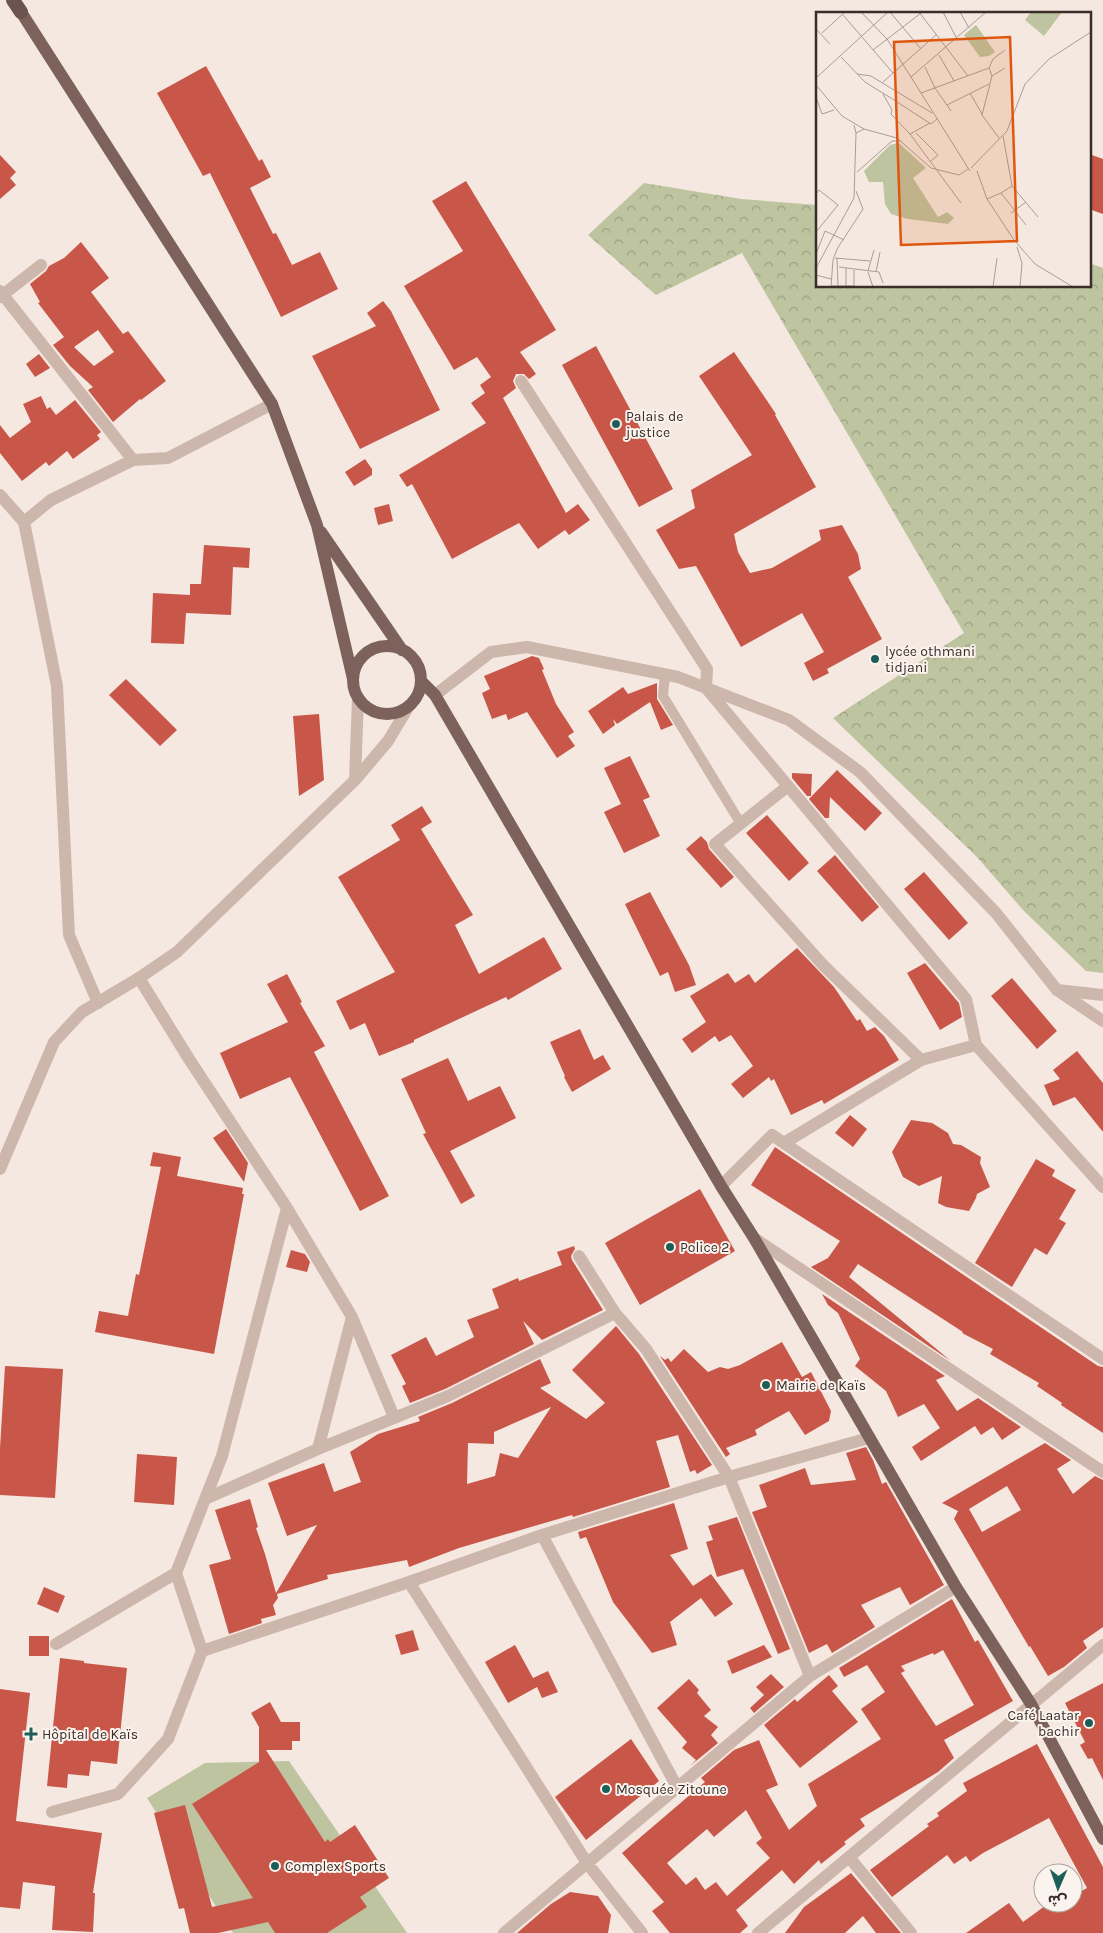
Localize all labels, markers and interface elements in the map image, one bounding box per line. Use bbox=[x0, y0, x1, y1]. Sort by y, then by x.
inset map bbox=[816, 12, 1090, 288]
place label: Palais de justice bbox=[624, 408, 683, 441]
marker: Palais de justice bbox=[610, 418, 622, 430]
place label: lycée othmani tidjani bbox=[885, 643, 975, 676]
marker: lycée othmani tidjani bbox=[869, 653, 881, 665]
place label: Police 2 bbox=[680, 1239, 729, 1256]
marker: Police 2 bbox=[664, 1241, 676, 1253]
place label: Mairie de Kaïs bbox=[776, 1377, 866, 1394]
marker: Mairie de Kaïs bbox=[760, 1379, 772, 1391]
place label: Café Laatar bachir bbox=[1007, 1707, 1080, 1740]
marker: Café Laatar bachir bbox=[1083, 1717, 1095, 1729]
place label: Hôpital de Kaïs bbox=[42, 1726, 138, 1743]
marker: Hôpital de Kaïs bbox=[24, 1727, 38, 1741]
place label: Mosquée Zitoune bbox=[616, 1781, 727, 1798]
marker: Mosquée Zitoune bbox=[600, 1783, 612, 1795]
place label: Complex Sports bbox=[285, 1858, 386, 1875]
marker: Complex Sports bbox=[269, 1860, 281, 1872]
north arrow bbox=[1033, 1863, 1083, 1913]
text: ش bbox=[1048, 1892, 1067, 1909]

